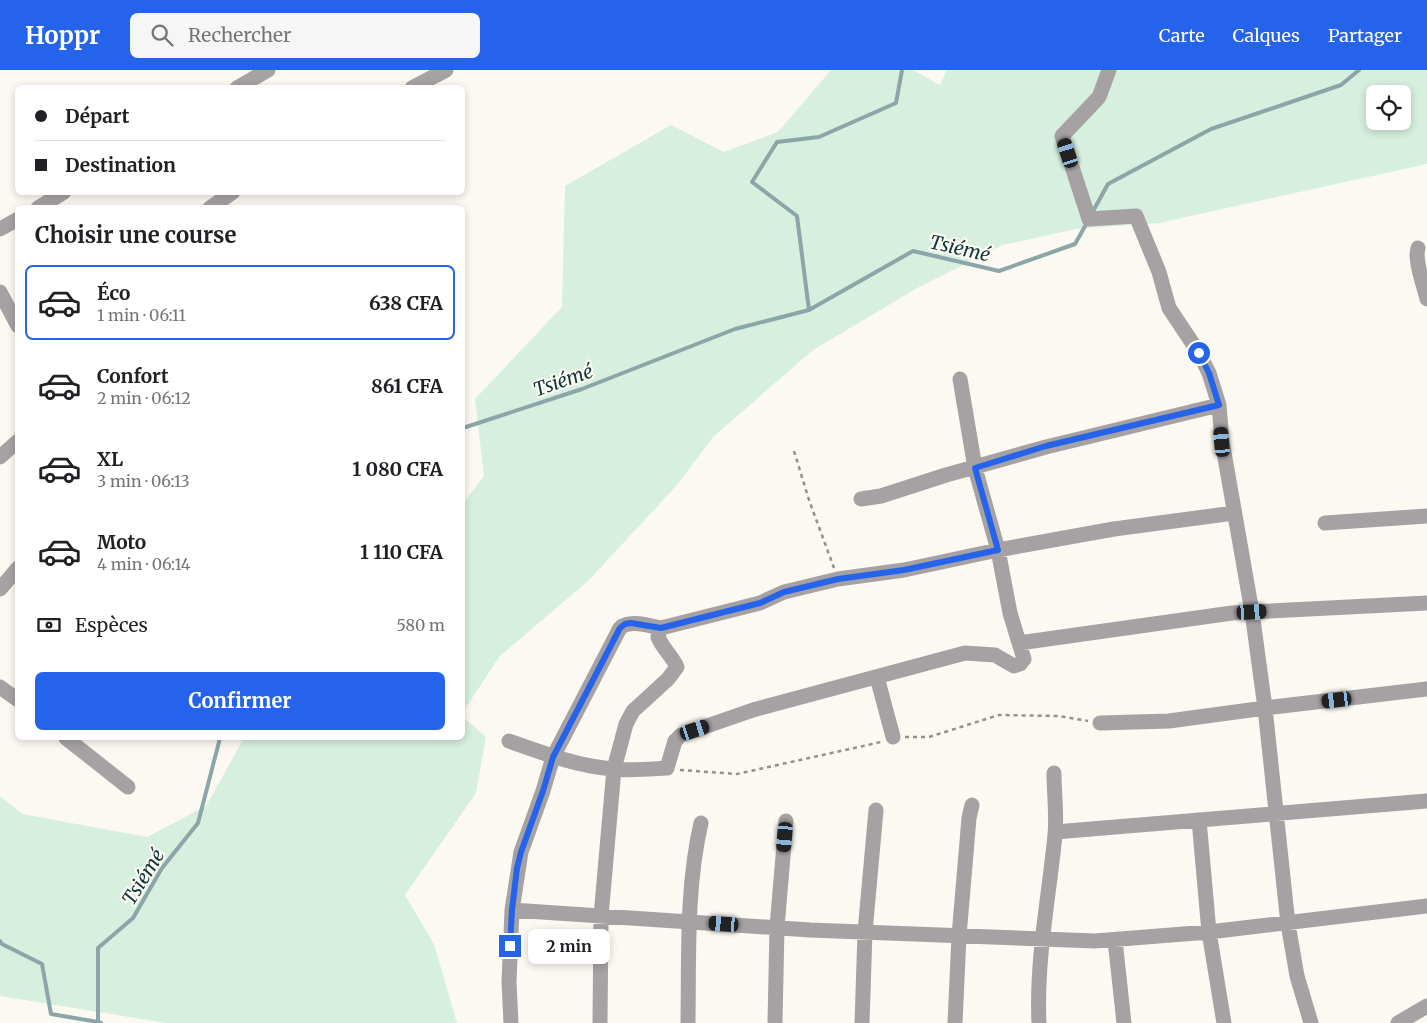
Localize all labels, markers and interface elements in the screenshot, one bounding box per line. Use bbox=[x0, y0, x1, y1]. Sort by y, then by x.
search box bbox=[130, 13, 480, 58]
text: Hoppr bbox=[25, 20, 100, 51]
icon: search bbox=[148, 21, 176, 49]
text: Rechercher bbox=[188, 23, 292, 47]
text: Carte bbox=[1159, 24, 1205, 47]
text: Calques bbox=[1233, 24, 1300, 47]
text: Partager bbox=[1328, 24, 1402, 47]
map controls bbox=[1366, 85, 1411, 130]
button: locate bbox=[1366, 85, 1411, 130]
text: Départ bbox=[65, 104, 129, 128]
car bbox=[1056, 136, 1079, 170]
text: Destination bbox=[65, 153, 176, 177]
text: Choisir une course bbox=[35, 221, 236, 249]
water label: Tsiémé bbox=[927, 229, 993, 267]
icon: car bbox=[37, 280, 82, 325]
text: Éco bbox=[97, 281, 130, 305]
text: 638 CFA bbox=[369, 291, 443, 315]
text: 1 min · 06:11 bbox=[97, 305, 186, 325]
route start bbox=[1188, 342, 1210, 364]
water label: Tsiémé bbox=[530, 359, 596, 401]
icon: car bbox=[37, 363, 82, 408]
text: Confort bbox=[97, 364, 169, 388]
text: 861 CFA bbox=[371, 374, 443, 398]
text: 2 min · 06:12 bbox=[97, 388, 191, 408]
car bbox=[1213, 426, 1230, 458]
icon: car bbox=[37, 446, 82, 491]
text: XL bbox=[97, 447, 123, 471]
text: 1 080 CFA bbox=[352, 457, 443, 481]
text: 3 min · 06:13 bbox=[97, 471, 190, 491]
icon: car bbox=[37, 529, 82, 574]
text: Moto bbox=[97, 530, 146, 554]
text: 1 110 CFA bbox=[360, 540, 443, 564]
text: 4 min · 06:14 bbox=[97, 554, 191, 574]
car bbox=[1236, 604, 1267, 620]
icon: cash bbox=[35, 611, 63, 639]
text: Espèces bbox=[75, 613, 148, 637]
text: 580 m bbox=[397, 615, 445, 635]
button: Confirmer bbox=[35, 672, 445, 730]
car bbox=[1321, 691, 1352, 709]
car bbox=[678, 718, 711, 742]
car bbox=[776, 821, 793, 853]
water label: Tsiémé bbox=[117, 844, 170, 909]
car bbox=[708, 915, 739, 933]
callout: 2 min bbox=[528, 928, 610, 964]
route end bbox=[499, 935, 521, 957]
text: 2 min bbox=[546, 936, 592, 956]

